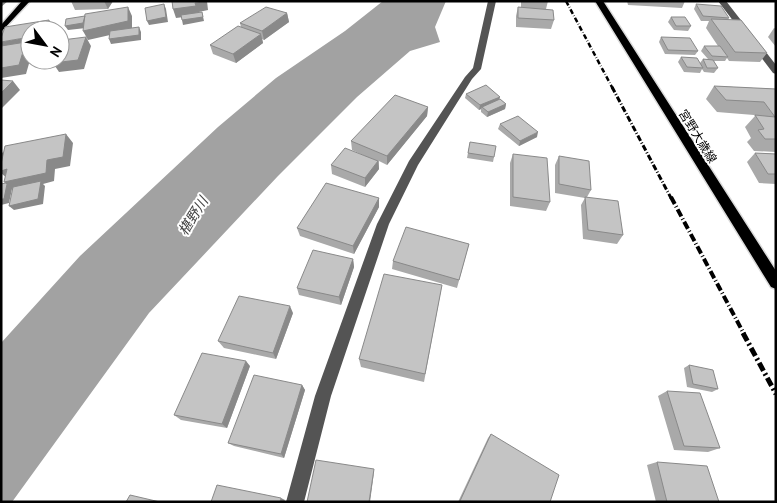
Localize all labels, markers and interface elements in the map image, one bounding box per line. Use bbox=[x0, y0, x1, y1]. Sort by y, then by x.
north arrow bbox=[20, 20, 70, 70]
text: N bbox=[46, 43, 66, 61]
street label: 宮野大歳線 bbox=[676, 107, 720, 165]
water label: 椹野川 bbox=[174, 192, 213, 239]

